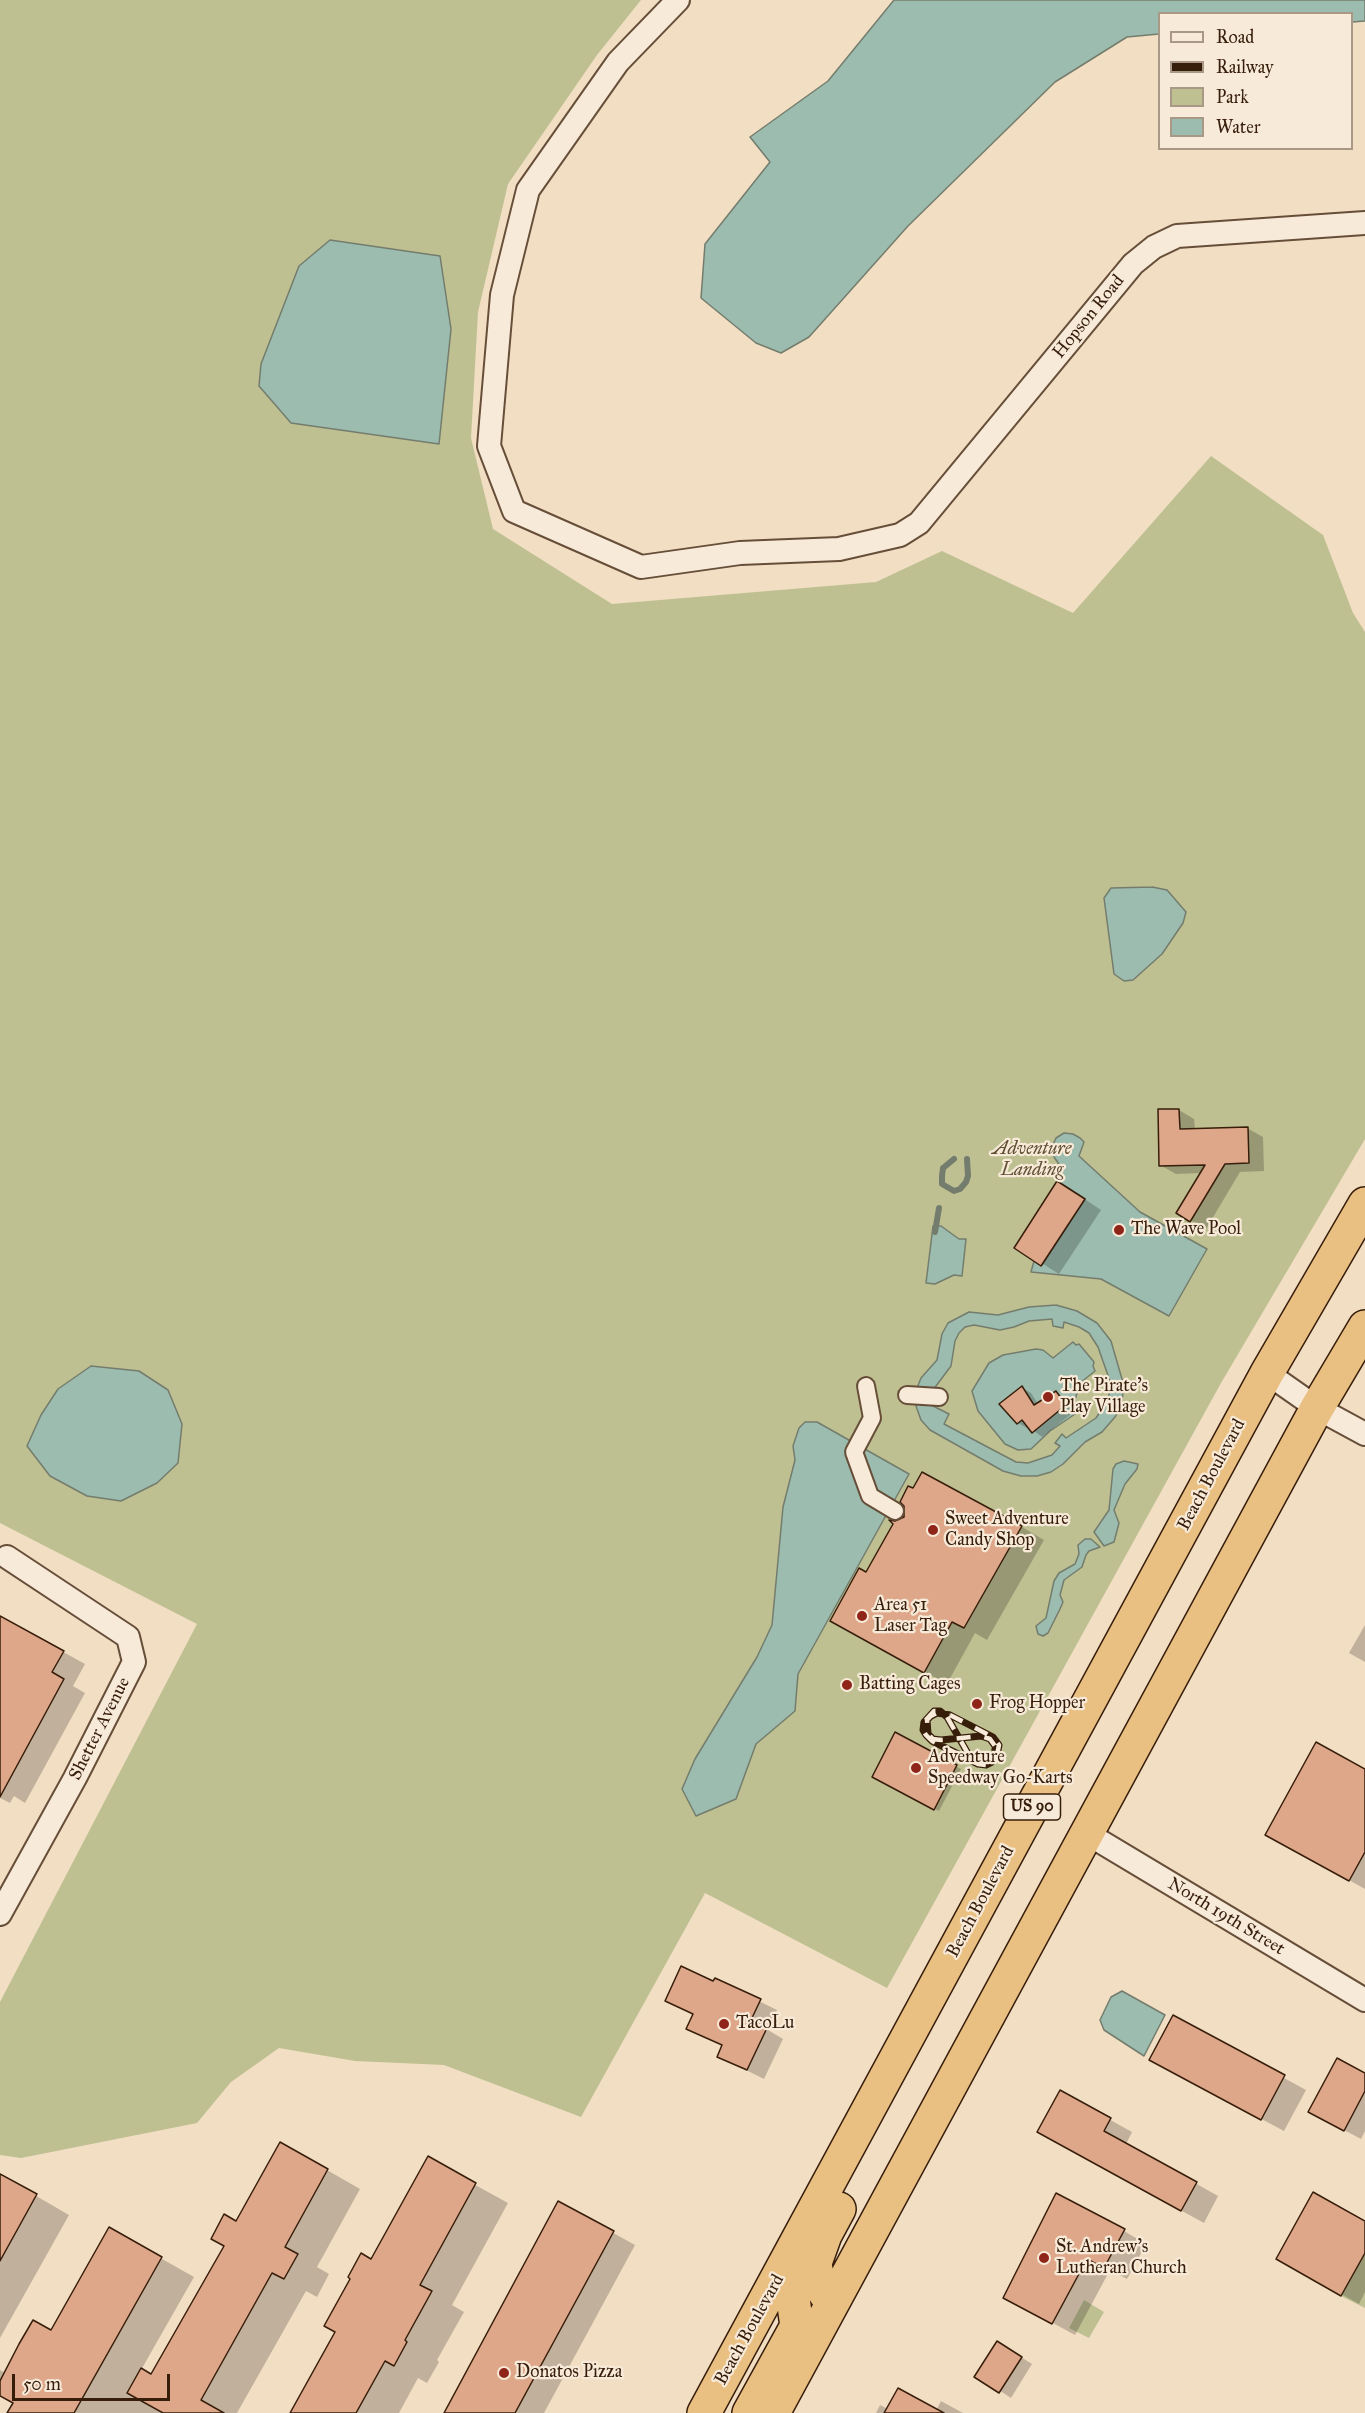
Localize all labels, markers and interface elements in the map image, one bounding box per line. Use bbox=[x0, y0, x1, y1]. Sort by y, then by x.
legend bbox=[1158, 12, 1353, 150]
text: Road bbox=[1216, 26, 1254, 48]
text: Railway bbox=[1216, 56, 1273, 78]
text: Park bbox=[1216, 86, 1249, 108]
text: Water bbox=[1216, 116, 1260, 138]
street label: Hopson Road bbox=[1049, 271, 1129, 363]
park label: Adventure Landing bbox=[993, 1139, 1071, 1182]
place label: The Wave Pool bbox=[1131, 1219, 1241, 1241]
marker: The Wave Pool bbox=[1112, 1223, 1126, 1237]
place label: The Pirate's Play Village bbox=[1060, 1376, 1148, 1418]
marker: The Pirate's Play Village bbox=[1041, 1390, 1055, 1404]
street label: Beach Boulevard bbox=[1174, 1415, 1250, 1535]
place label: Sweet Adventure Candy Shop bbox=[945, 1509, 1069, 1552]
marker: Sweet Adventure Candy Shop bbox=[926, 1523, 940, 1537]
place label: Area 51 Laser Tag bbox=[874, 1595, 947, 1638]
marker: Area 51 Laser Tag bbox=[855, 1609, 869, 1623]
street label: Shetter Avenue bbox=[65, 1674, 135, 1784]
place label: Batting Cages bbox=[859, 1674, 961, 1696]
marker: Batting Cages bbox=[840, 1678, 854, 1692]
place label: Frog Hopper bbox=[989, 1693, 1085, 1715]
marker: Frog Hopper bbox=[970, 1697, 984, 1711]
place label: Adventure Speedway Go-Karts bbox=[928, 1747, 1073, 1790]
marker: Adventure Speedway Go-Karts bbox=[909, 1761, 923, 1775]
road number: US 90 bbox=[1004, 1794, 1060, 1820]
street label: Beach Boulevard bbox=[943, 1842, 1019, 1962]
street label: North 19th Street bbox=[1164, 1874, 1288, 1960]
place label: TacoLu bbox=[736, 2013, 794, 2035]
marker: TacoLu bbox=[717, 2017, 731, 2031]
place label: St. Andrew's Lutheran Church bbox=[1056, 2237, 1187, 2280]
marker: St. Andrew's Lutheran Church bbox=[1037, 2251, 1051, 2265]
street label: Beach Boulevard bbox=[711, 2271, 789, 2389]
scale bar bbox=[15, 2362, 172, 2400]
place label: Donatos Pizza bbox=[516, 2362, 622, 2384]
marker: Donatos Pizza bbox=[497, 2366, 511, 2380]
text: 50 m bbox=[23, 2373, 61, 2395]

